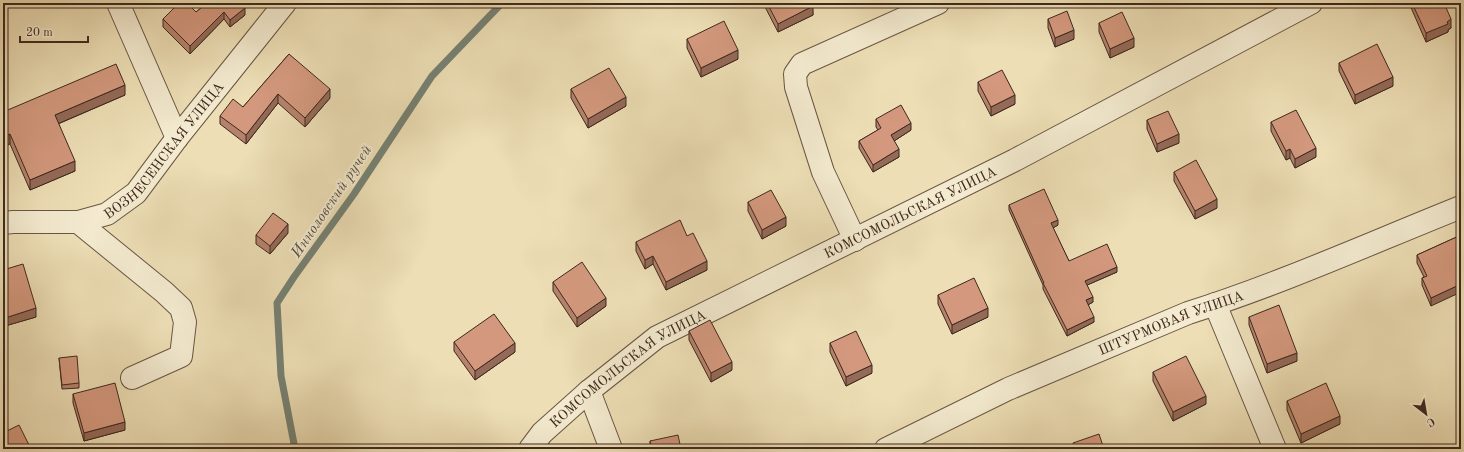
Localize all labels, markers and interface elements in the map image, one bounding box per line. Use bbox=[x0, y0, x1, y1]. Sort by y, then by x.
scale bar bbox=[20, 18, 88, 44]
text: 20 m bbox=[26, 27, 53, 39]
street label: ВОЗНЕСЕНСКАЯ УЛИЦА bbox=[102, 80, 227, 222]
water label: Инноловский ручей bbox=[289, 143, 376, 261]
street label: КОМСОМОЛЬСКАЯ УЛИЦА bbox=[822, 164, 999, 261]
street label: ШТУРМОВАЯ УЛИЦА bbox=[1097, 289, 1246, 358]
street label: КОМСОМОЛЬСКАЯ УЛИЦА bbox=[548, 308, 709, 430]
north arrow bbox=[1406, 394, 1446, 434]
text: С bbox=[1424, 415, 1436, 428]

